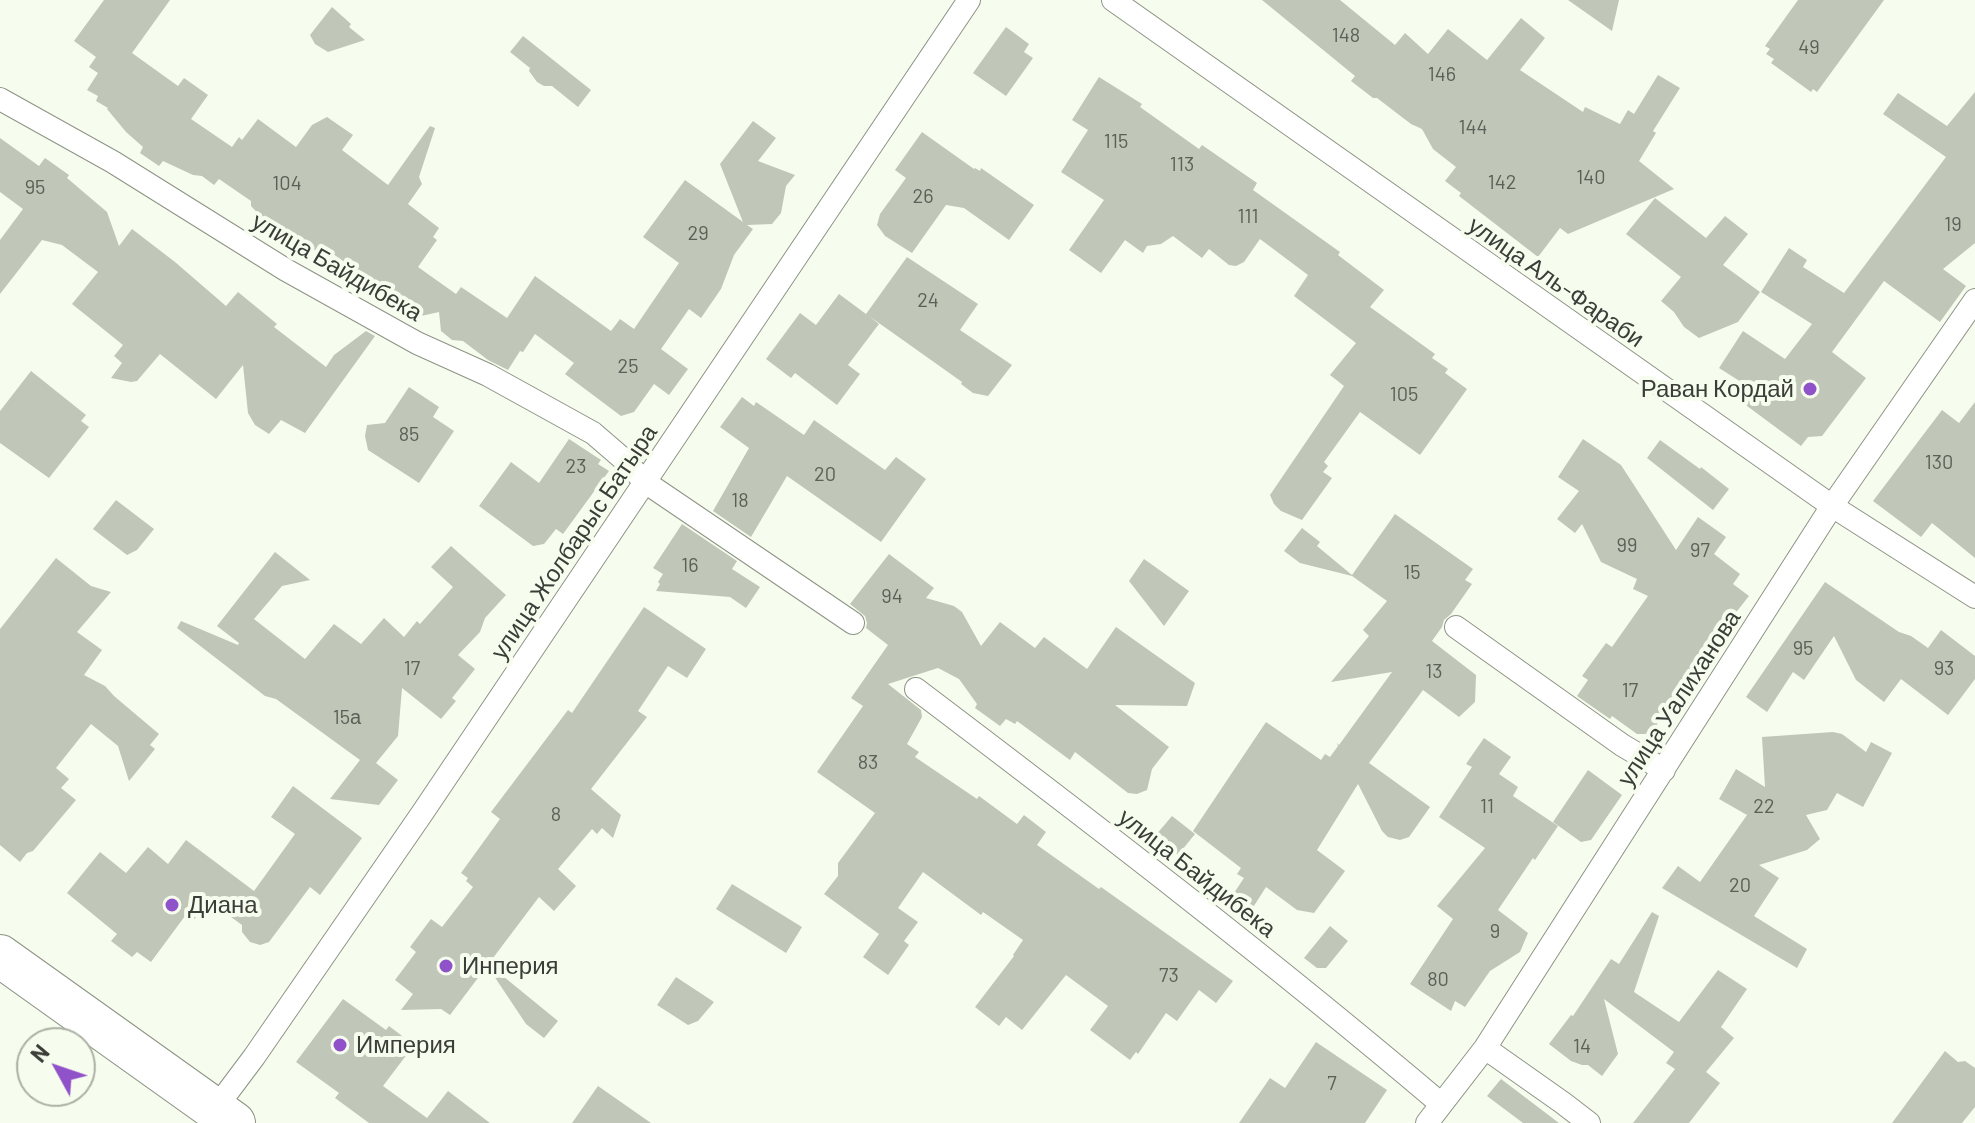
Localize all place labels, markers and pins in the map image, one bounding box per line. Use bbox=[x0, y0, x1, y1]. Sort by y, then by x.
place label: Раван Кордай bbox=[1641, 375, 1794, 403]
marker: Раван Кордай bbox=[1801, 380, 1819, 398]
place label: Диана bbox=[188, 891, 258, 919]
marker: Диана bbox=[163, 896, 181, 914]
place label: Инперия bbox=[462, 952, 559, 980]
marker: Инперия bbox=[437, 957, 455, 975]
place label: Империя bbox=[356, 1031, 456, 1059]
marker: Империя bbox=[331, 1036, 349, 1054]

